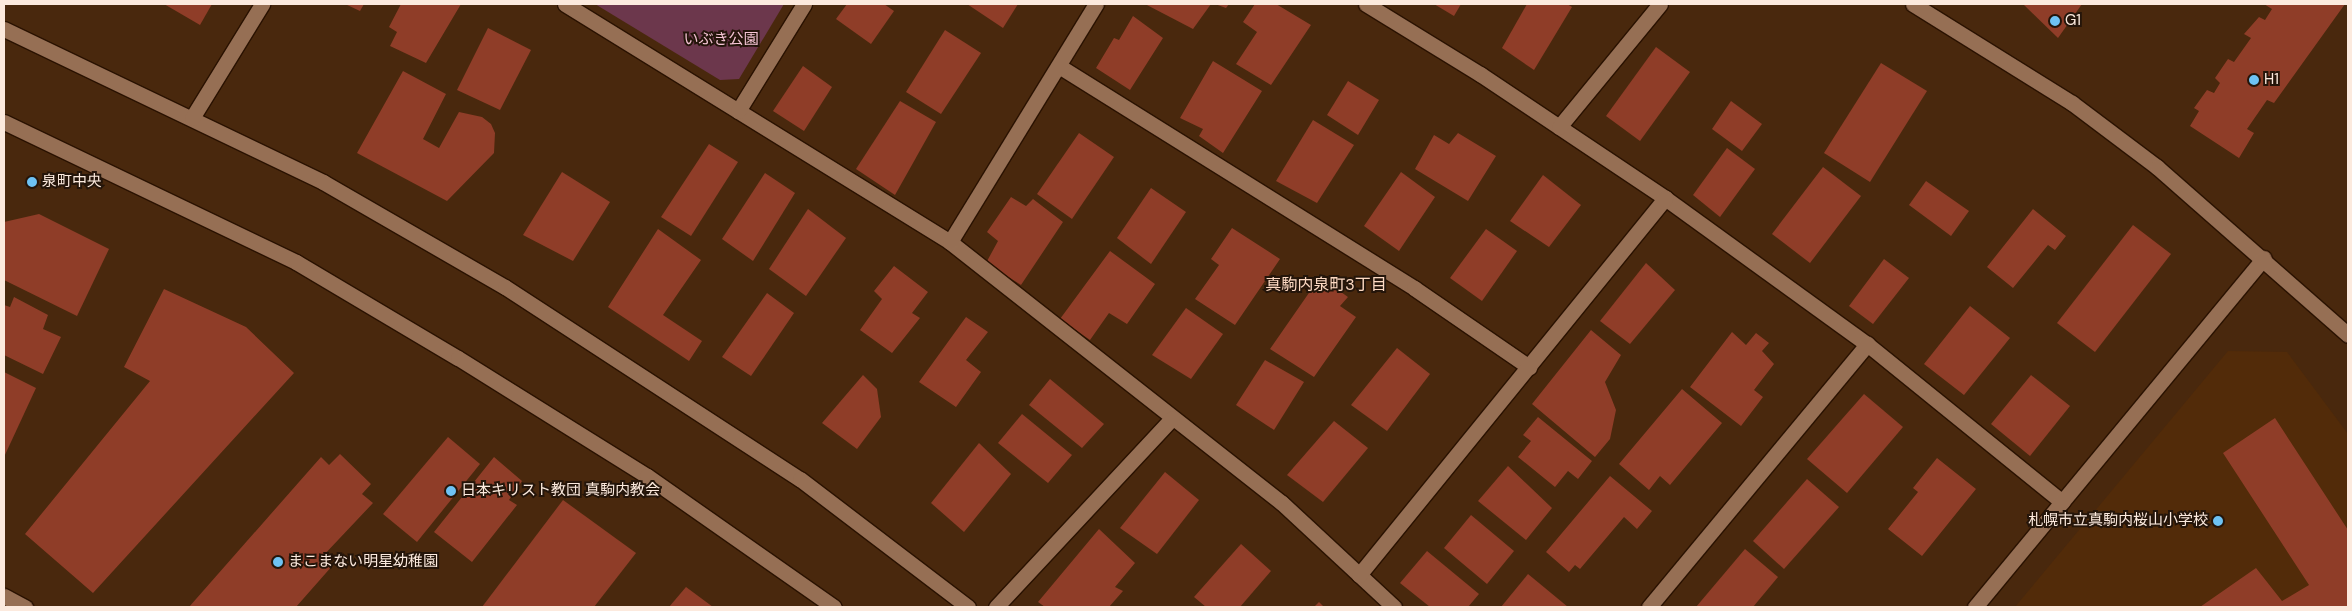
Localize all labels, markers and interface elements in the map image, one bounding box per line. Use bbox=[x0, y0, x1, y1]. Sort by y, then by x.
place label: G1 bbox=[2065, 12, 2081, 30]
marker: G1 bbox=[2049, 15, 2061, 27]
park label: いぶき公園 bbox=[684, 31, 758, 49]
place label: H1 bbox=[2264, 71, 2279, 89]
marker: H1 bbox=[2248, 74, 2260, 86]
place label: 泉町中央 bbox=[42, 173, 102, 191]
marker: 泉町中央 bbox=[26, 176, 38, 188]
district label: 真駒内泉町3丁目 bbox=[1265, 275, 1387, 295]
place label: 日本キリスト教団 真駒内教会 bbox=[461, 482, 660, 500]
marker: 日本キリスト教団 真駒内教会 bbox=[445, 485, 457, 497]
place label: 札幌市立真駒内桜山小学校 bbox=[2028, 512, 2208, 530]
marker: 札幌市立真駒内桜山小学校 bbox=[2212, 515, 2224, 527]
place label: まこまない明星幼稚園 bbox=[288, 553, 438, 571]
marker: まこまない明星幼稚園 bbox=[272, 556, 284, 568]

